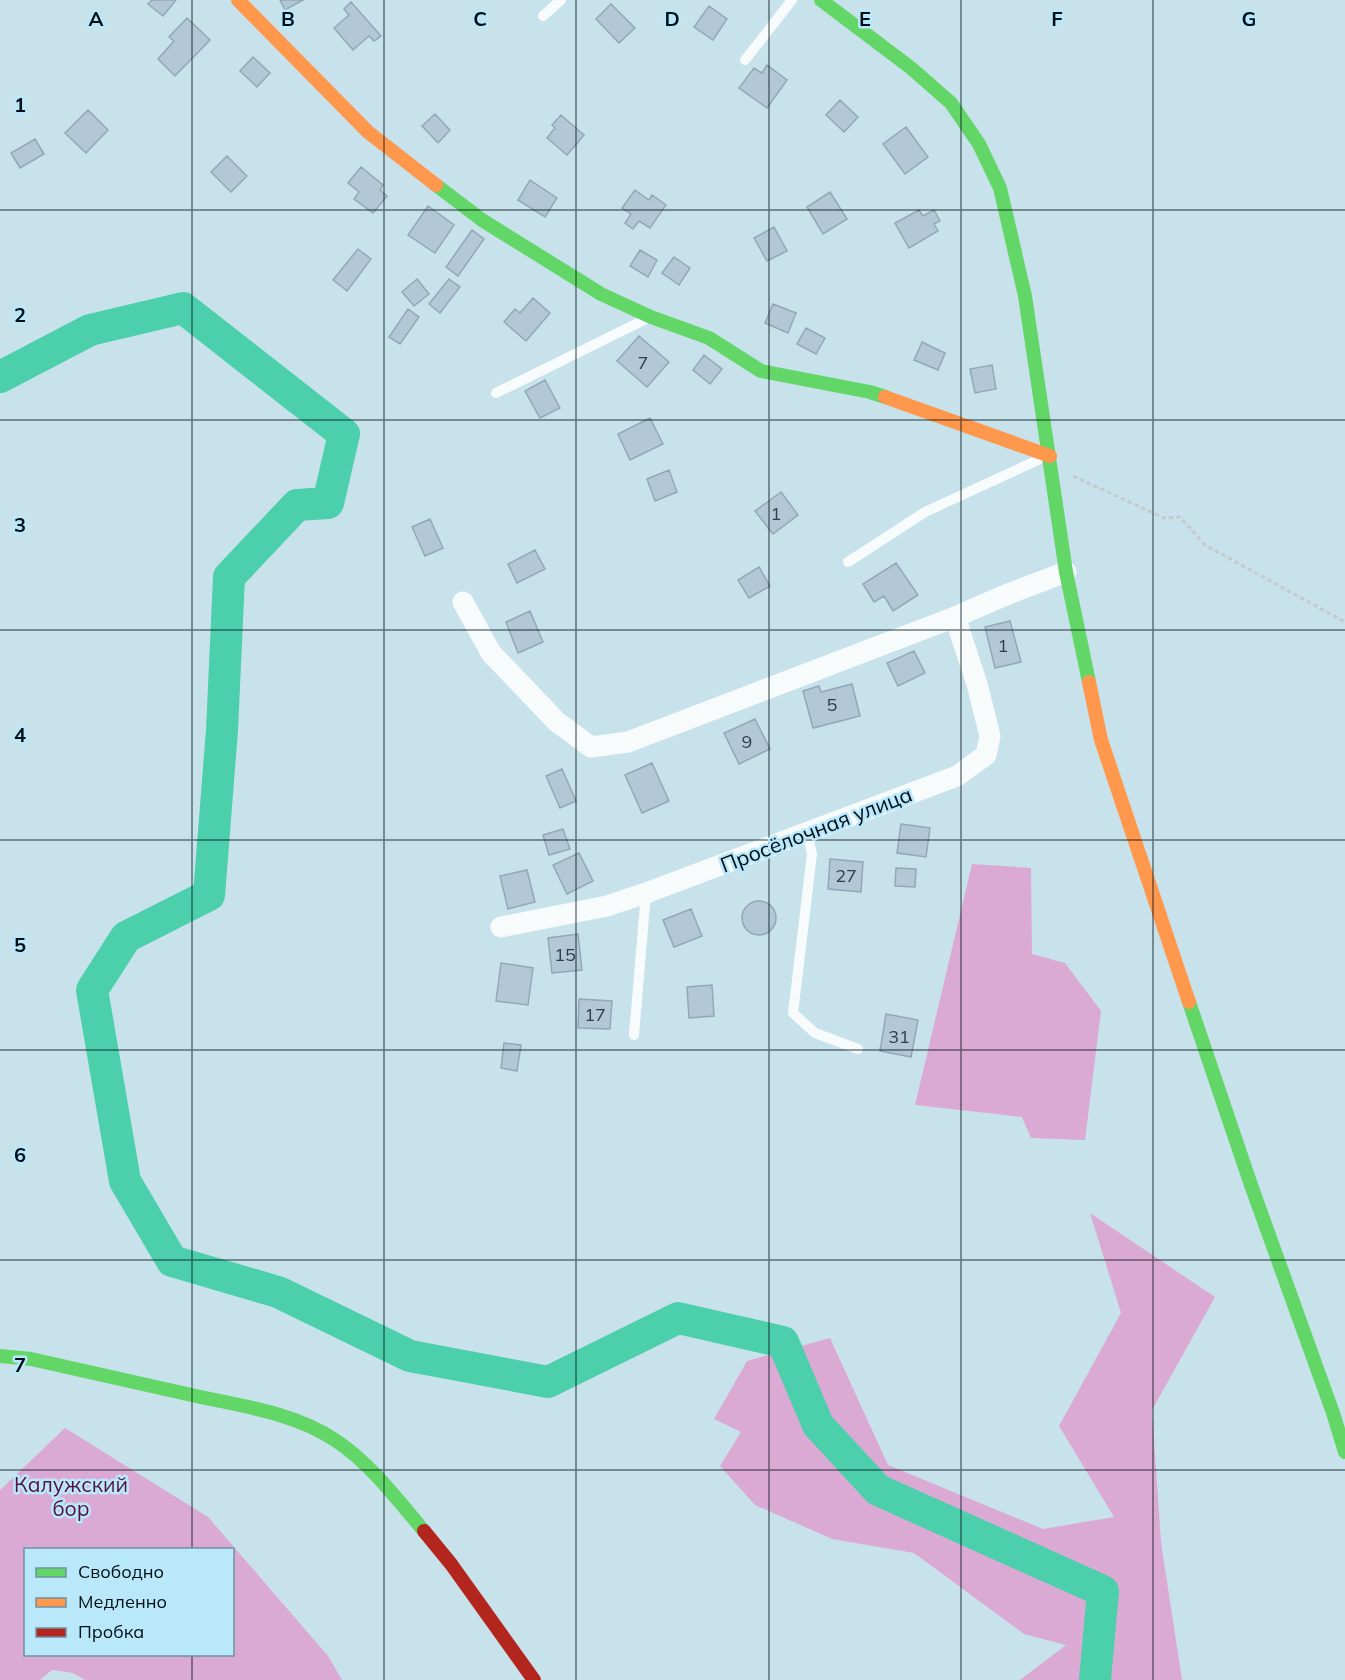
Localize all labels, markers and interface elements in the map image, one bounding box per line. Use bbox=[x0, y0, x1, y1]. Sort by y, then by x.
text: A bbox=[89, 6, 104, 31]
text: B bbox=[281, 6, 295, 31]
text: C bbox=[473, 6, 487, 31]
text: D bbox=[664, 6, 680, 31]
text: E bbox=[859, 6, 871, 31]
text: F bbox=[1051, 6, 1063, 31]
text: G bbox=[1242, 6, 1256, 31]
text: 1 bbox=[14, 92, 26, 117]
text: 2 bbox=[14, 302, 26, 327]
house number: 7 bbox=[638, 351, 648, 374]
house number: 1 bbox=[771, 502, 781, 525]
text: 3 bbox=[14, 512, 26, 537]
house number: 1 bbox=[998, 634, 1008, 657]
house number: 5 bbox=[827, 693, 838, 716]
text: 4 bbox=[14, 722, 26, 747]
house number: 9 bbox=[742, 730, 752, 753]
street label: Просёлочная улица bbox=[716, 780, 916, 878]
house number: 27 bbox=[835, 864, 857, 887]
text: 5 bbox=[14, 932, 26, 957]
house number: 15 bbox=[554, 943, 576, 966]
house number: 17 bbox=[584, 1003, 606, 1026]
house number: 31 bbox=[888, 1025, 910, 1048]
text: 6 bbox=[14, 1142, 26, 1167]
text: 7 bbox=[14, 1352, 26, 1377]
park label: Калужский бор bbox=[14, 1471, 128, 1521]
legend bbox=[24, 1548, 234, 1656]
text: Свободно bbox=[78, 1560, 164, 1583]
text: Медленно bbox=[78, 1590, 167, 1613]
text: Пробка bbox=[78, 1620, 144, 1643]

